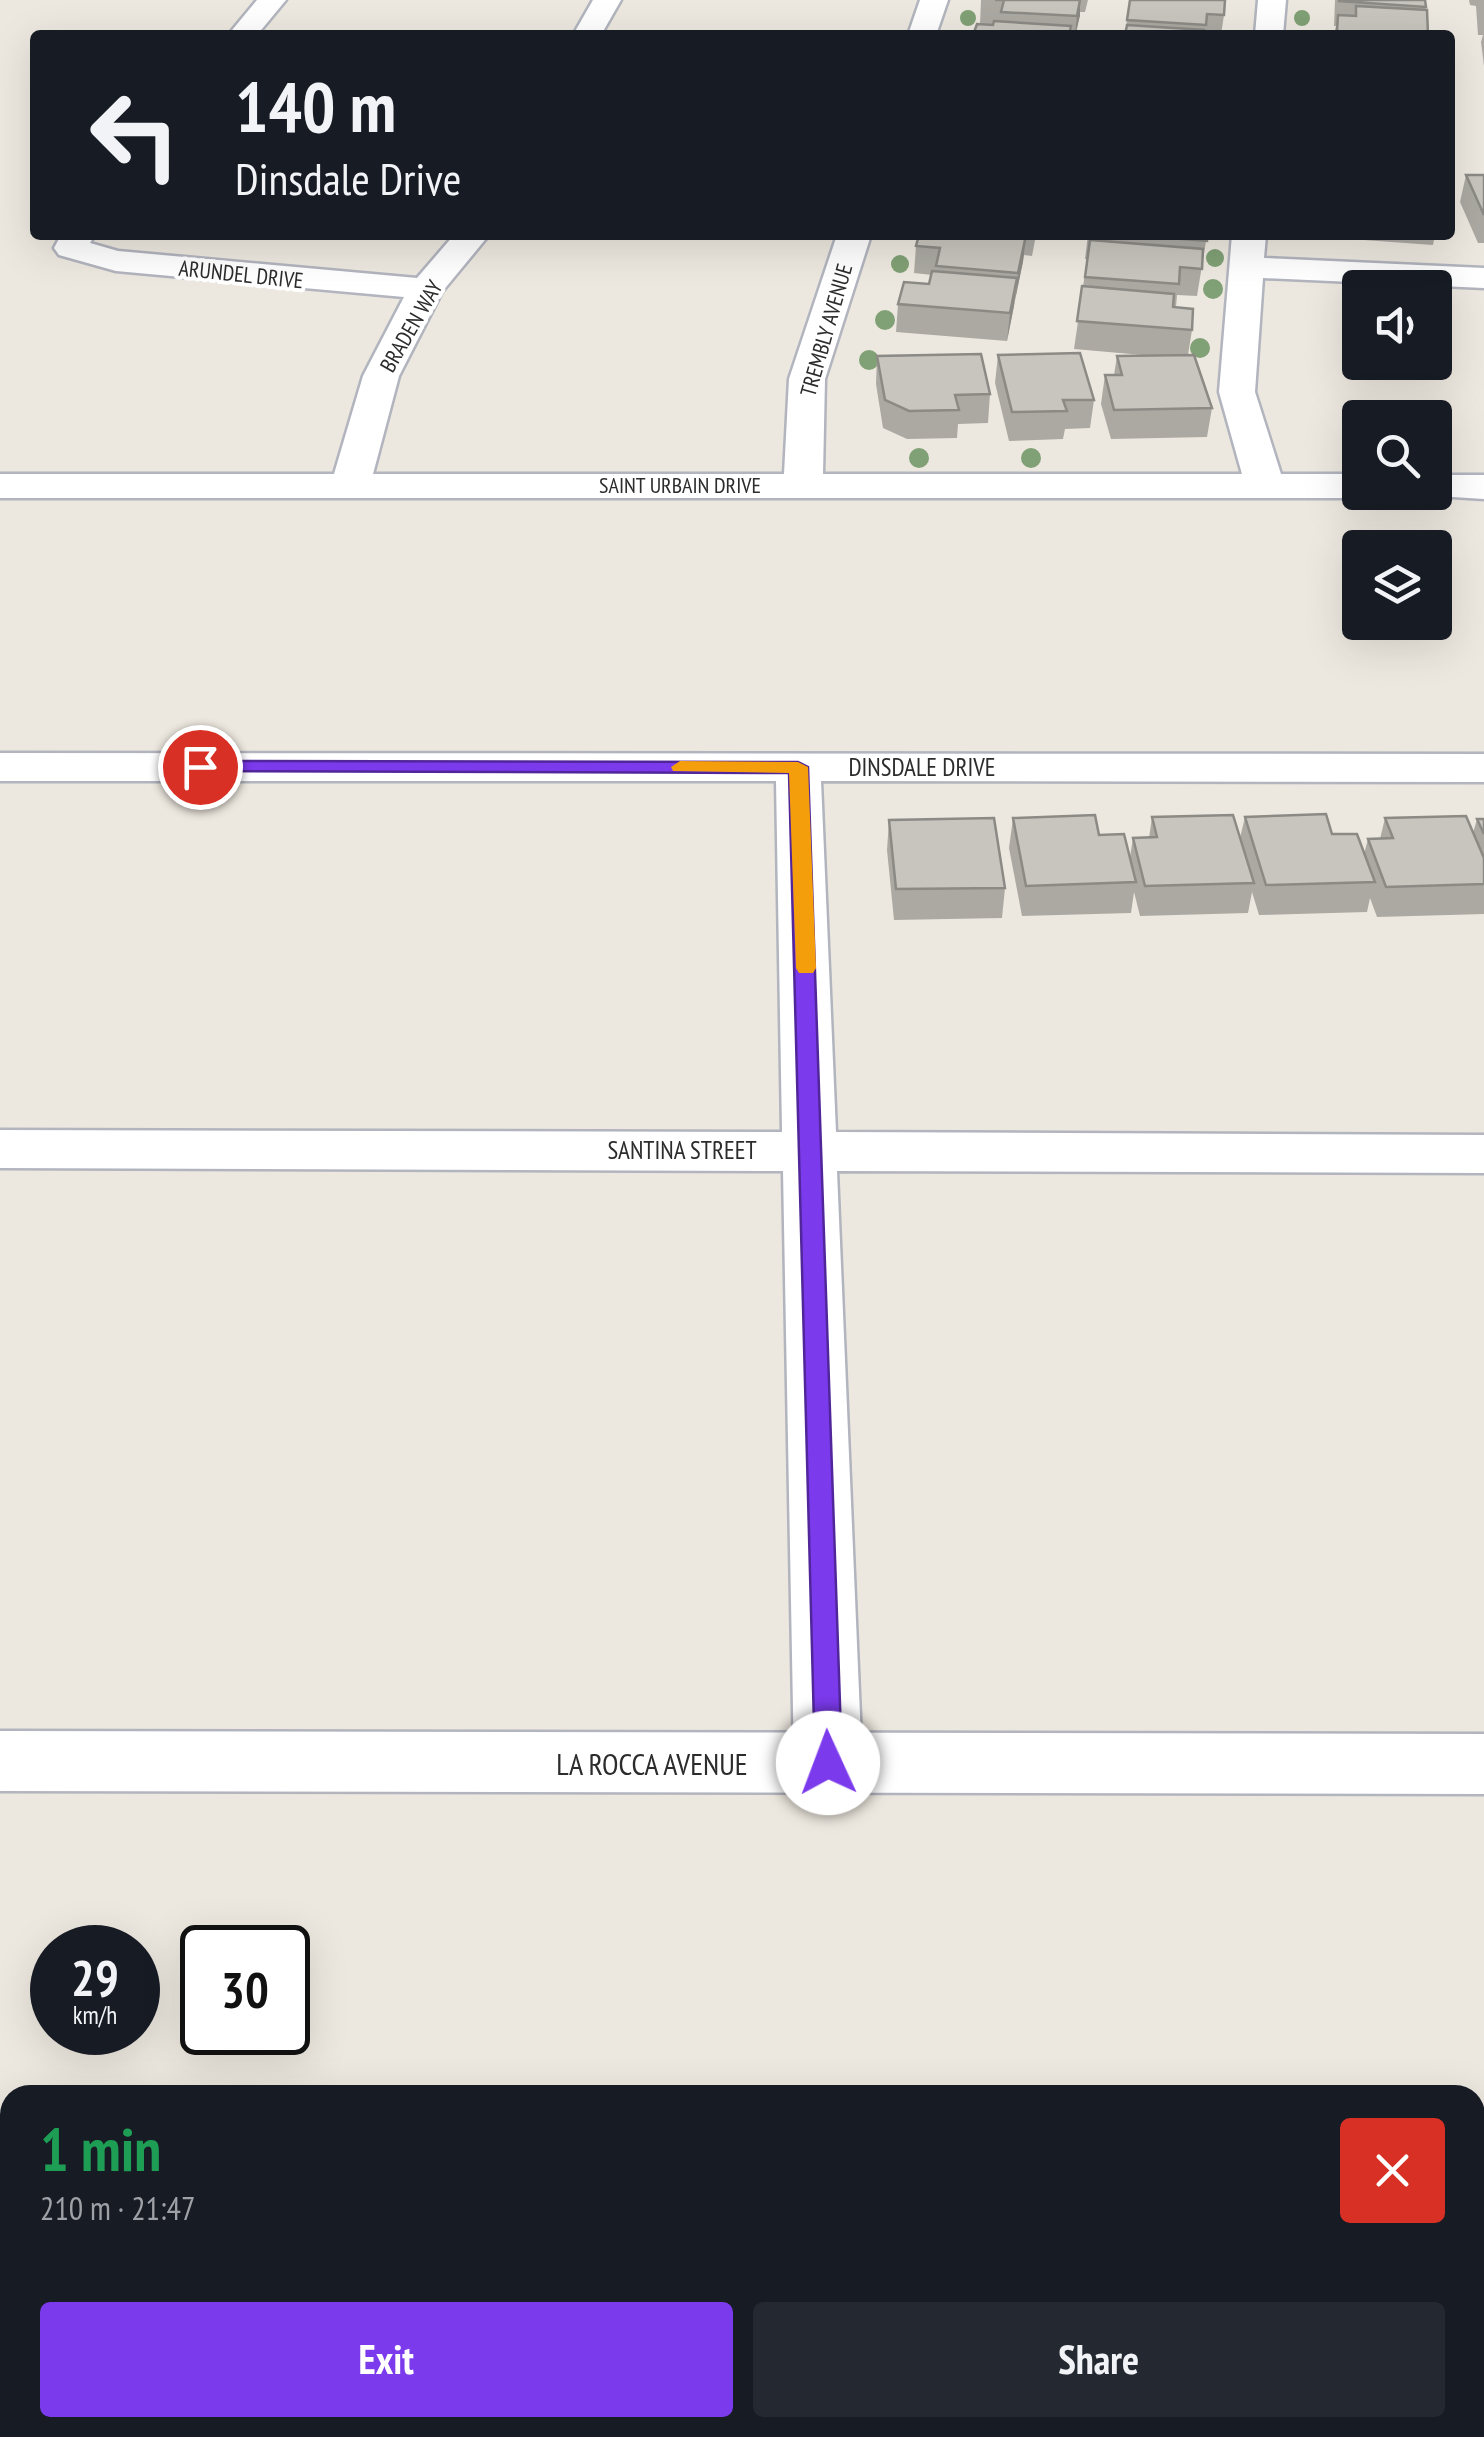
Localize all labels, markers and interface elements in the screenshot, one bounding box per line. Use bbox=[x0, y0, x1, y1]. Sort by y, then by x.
text: 140 m bbox=[235, 61, 396, 151]
icon: left bbox=[70, 70, 200, 200]
text: Dinsdale Drive bbox=[235, 149, 461, 207]
street label: ARUNDEL DRIVE bbox=[177, 254, 305, 294]
street label: TREMBLY AVENUE bbox=[794, 260, 858, 400]
map controls bbox=[1342, 270, 1452, 640]
button: sound bbox=[1342, 270, 1452, 380]
street label: BRADEN WAY bbox=[374, 275, 448, 377]
button: search bbox=[1342, 400, 1452, 510]
street label: SAINT URBAIN DRIVE bbox=[599, 471, 761, 499]
button: layers bbox=[1342, 530, 1452, 640]
pin bbox=[158, 725, 243, 810]
icon: arrive bbox=[173, 740, 228, 795]
street label: DINSDALE DRIVE bbox=[848, 751, 996, 783]
street label: SANTINA STREET bbox=[607, 1134, 757, 1166]
position arrow bbox=[776, 1711, 880, 1815]
street label: LA ROCCA AVENUE bbox=[556, 1744, 748, 1783]
speed limit sign: 30 bbox=[180, 1925, 310, 2055]
text: 29 bbox=[71, 1945, 119, 2010]
text: km/h bbox=[73, 1999, 117, 2031]
text: 1 min bbox=[40, 2110, 161, 2188]
button: close bbox=[1340, 2118, 1445, 2223]
text: 210 m · 21:47 bbox=[40, 2187, 195, 2229]
button: Exit bbox=[40, 2302, 733, 2417]
button: Share bbox=[753, 2302, 1445, 2417]

